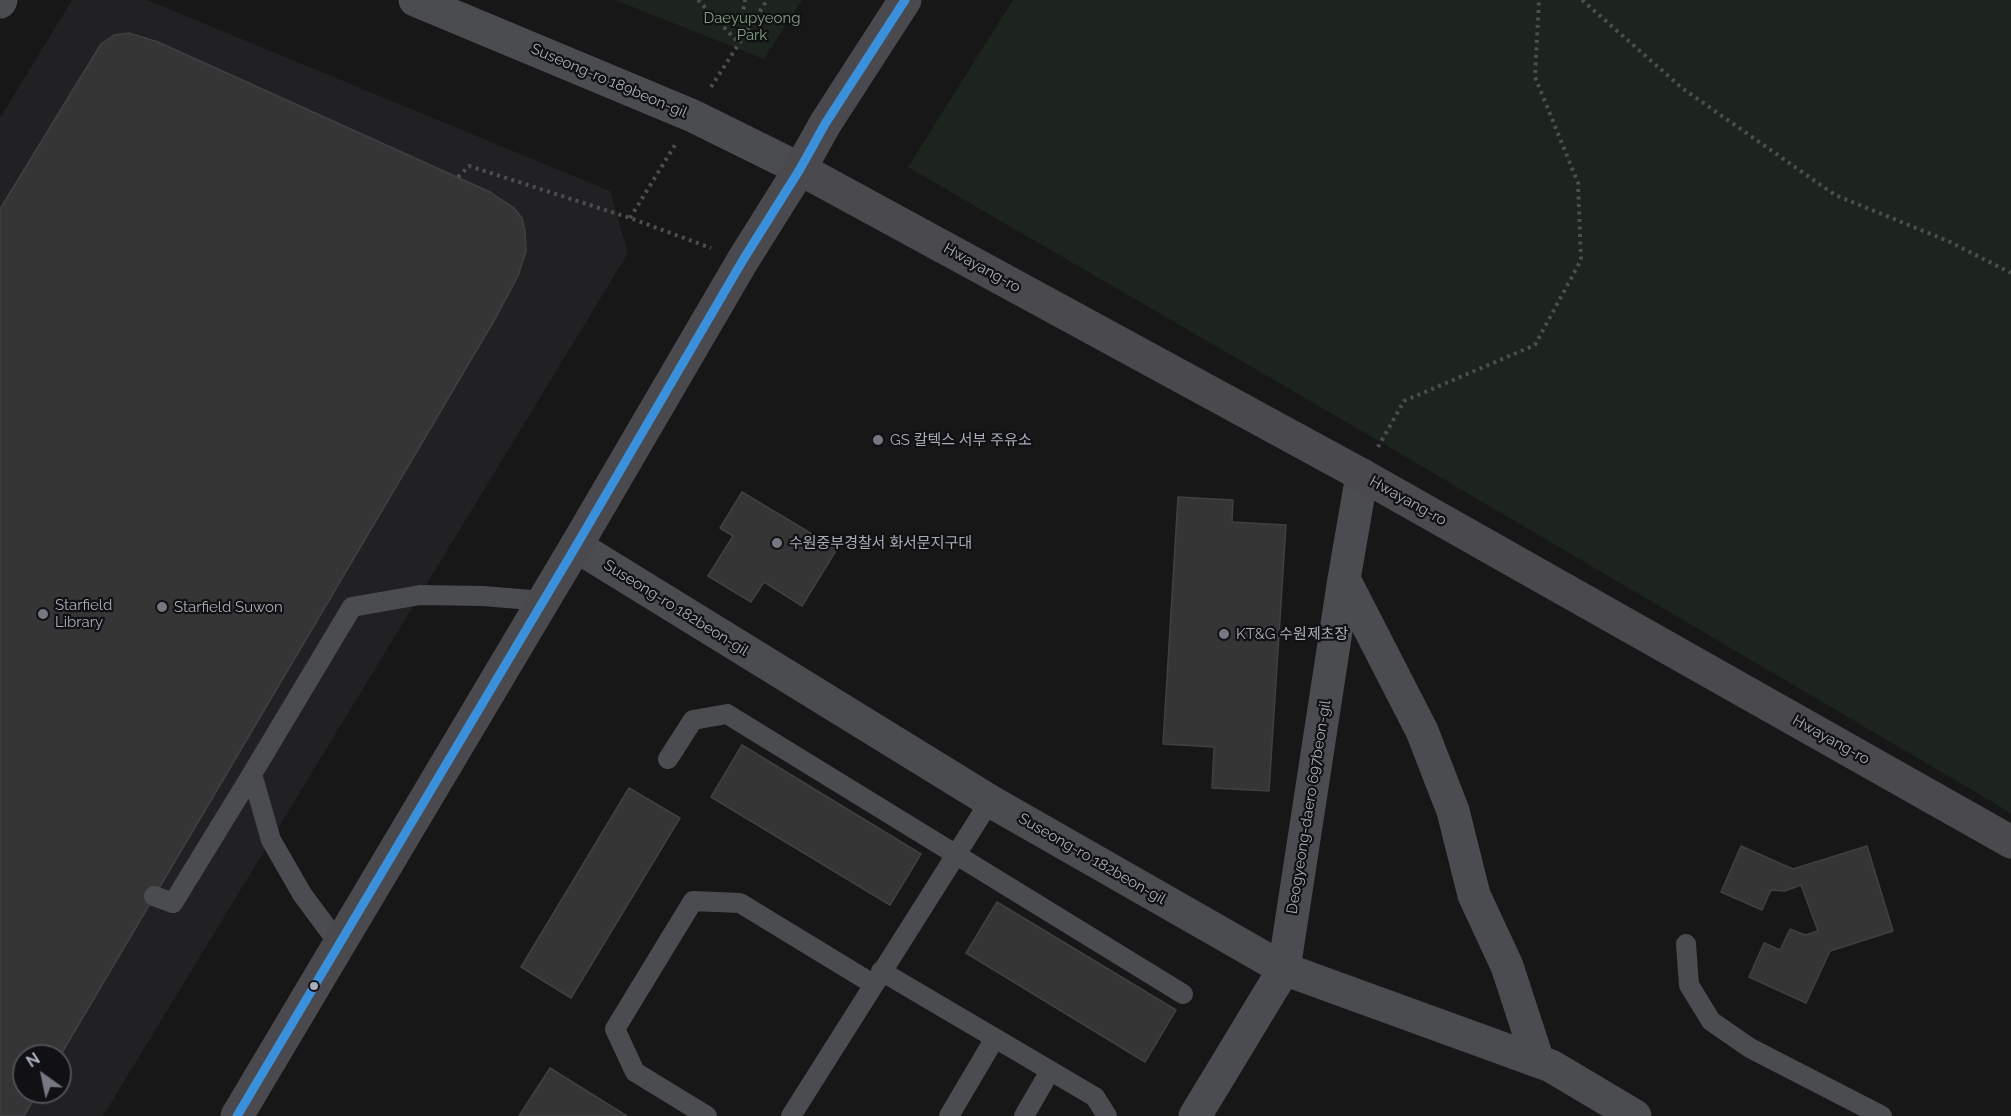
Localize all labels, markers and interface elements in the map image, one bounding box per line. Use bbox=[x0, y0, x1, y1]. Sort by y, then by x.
park label: Daeyupyeong Park bbox=[703, 9, 801, 44]
street label: Suseong-ro 189beon-gil bbox=[528, 40, 690, 122]
street label: Hwayang-ro bbox=[940, 239, 1024, 297]
place label: GS 칼텍스 서부 주유소 bbox=[890, 431, 1032, 449]
marker: GS 칼텍스 서부 주유소 bbox=[871, 433, 885, 447]
street label: Hwayang-ro bbox=[1366, 472, 1450, 530]
place label: 수원중부경찰서 화서문지구대 bbox=[789, 534, 972, 552]
marker: 수원중부경찰서 화서문지구대 bbox=[770, 536, 784, 550]
street label: Suseong-ro 182beon-gil bbox=[600, 556, 752, 660]
place label: Starfield Library bbox=[55, 596, 112, 631]
place label: Starfield Suwon bbox=[174, 598, 283, 616]
marker: Starfield Suwon bbox=[155, 600, 169, 614]
marker: Starfield Library bbox=[36, 607, 50, 621]
place label: KT&G 수원제초장 bbox=[1236, 625, 1348, 643]
marker: KT&G 수원제초장 bbox=[1217, 627, 1231, 641]
street label: Deogyeong-daero 697beon-gil bbox=[1283, 699, 1335, 915]
street label: Hwayang-ro bbox=[1789, 711, 1873, 769]
street label: Suseong-ro 182beon-gil bbox=[1015, 809, 1169, 909]
unlabelled marker bbox=[308, 980, 320, 992]
north arrow bbox=[12, 1044, 72, 1104]
text: N bbox=[23, 1049, 43, 1071]

